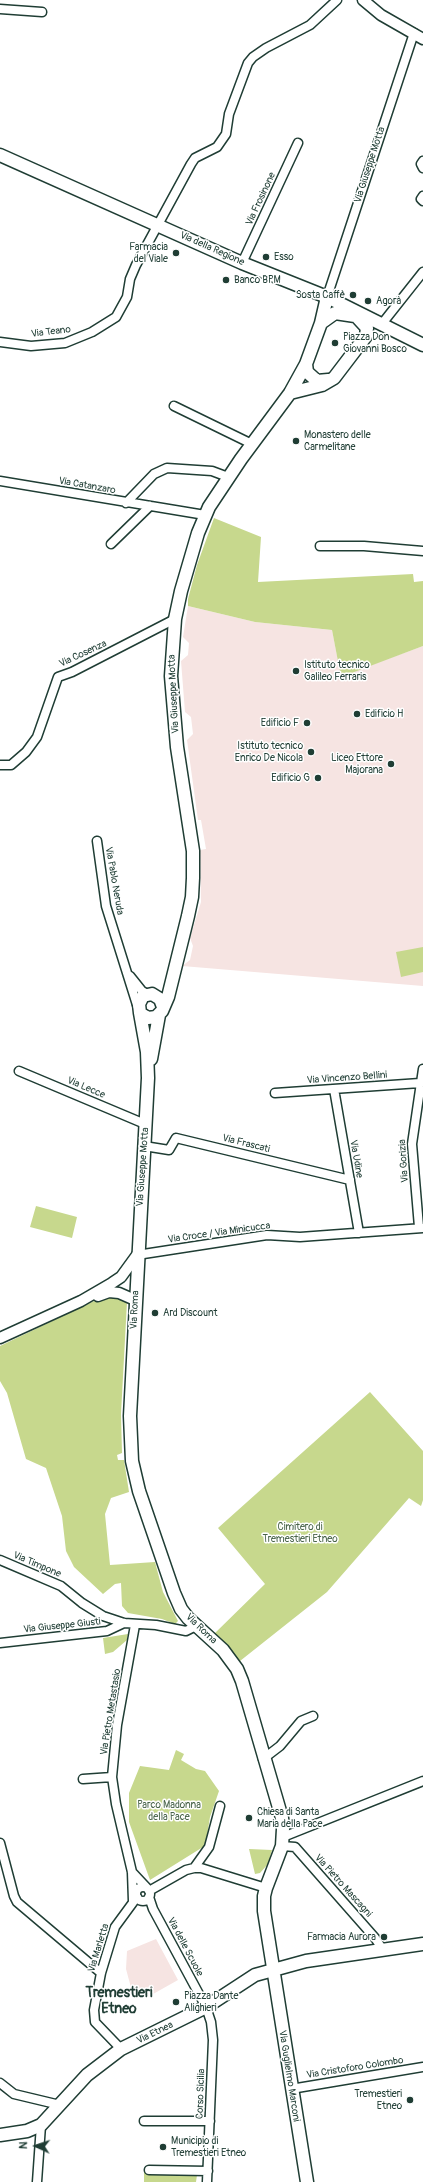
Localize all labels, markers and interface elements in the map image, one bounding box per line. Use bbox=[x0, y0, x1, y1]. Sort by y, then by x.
street label: Via Giuseppe Motta bbox=[352, 125, 388, 205]
street label: Via Frosinone bbox=[243, 171, 279, 227]
street label: Via della Regione bbox=[178, 229, 246, 269]
place label: Farmacia del Viale bbox=[129, 241, 168, 264]
marker: Farmacia del Viale bbox=[171, 248, 181, 258]
place label: Esso bbox=[274, 251, 294, 263]
marker: Esso bbox=[261, 252, 271, 262]
place label: Banco BPM bbox=[234, 274, 281, 286]
marker: Banco BPM bbox=[221, 275, 231, 285]
place label: Sosta Caffè bbox=[296, 289, 345, 301]
marker: Sosta Caffè bbox=[348, 290, 358, 300]
place label: Agorà bbox=[376, 295, 401, 307]
marker: Agorà bbox=[363, 296, 373, 306]
street label: Via Teano bbox=[30, 324, 72, 340]
place label: Piazza Don Giovanni Bosco bbox=[343, 331, 407, 354]
marker: Piazza Don Giovanni Bosco bbox=[330, 338, 340, 348]
place label: Monastero delle Carmelitane bbox=[304, 429, 371, 452]
marker: Monastero delle Carmelitane bbox=[291, 436, 301, 446]
street label: Via Catanzaro bbox=[58, 475, 116, 497]
street label: Via Cosenza bbox=[57, 638, 109, 670]
street label: Via Giuseppe Motta bbox=[166, 654, 182, 734]
place label: Istituto tecnico Galileo Ferraris bbox=[304, 659, 370, 682]
marker: Istituto tecnico Galileo Ferraris bbox=[291, 666, 301, 676]
place label: Edificio H bbox=[365, 708, 403, 720]
marker: Edificio H bbox=[352, 709, 362, 719]
place label: Edificio F bbox=[261, 717, 299, 729]
marker: Edificio F bbox=[302, 718, 312, 728]
place label: Istituto tecnico Enrico De Nicola bbox=[235, 740, 303, 764]
marker: Istituto tecnico Enrico De Nicola bbox=[306, 747, 316, 757]
place label: Liceo Ettore Majorana bbox=[331, 752, 383, 776]
marker: Liceo Ettore Majorana bbox=[386, 759, 396, 769]
place label: Edificio G bbox=[271, 772, 310, 784]
marker: Edificio G bbox=[313, 773, 323, 783]
street label: Via Pablo Neruda bbox=[102, 846, 126, 916]
street label: Via Vincenzo Bellini bbox=[306, 1069, 388, 1087]
street label: Via Lecce bbox=[65, 1075, 107, 1101]
street label: Via Giuseppe Motta bbox=[134, 1127, 152, 1207]
street label: Via Frascati bbox=[221, 1132, 271, 1156]
street label: Via Udine bbox=[347, 1139, 365, 1179]
street label: Via Gorizia bbox=[396, 1139, 412, 1183]
street label: Via Croce / Via Minicucca bbox=[167, 1220, 271, 1246]
street label: Via Roma bbox=[128, 1290, 142, 1330]
place label: Ard Discount bbox=[163, 1307, 218, 1319]
marker: Ard Discount bbox=[150, 1308, 160, 1318]
park label: Cimitero di Tremestieri Etneo bbox=[262, 1521, 338, 1544]
street label: Via Timpone bbox=[11, 1549, 63, 1581]
street label: Via Roma bbox=[183, 1611, 219, 1647]
street label: Via Giuseppe Giusti bbox=[23, 1616, 101, 1636]
street label: Via Pietro Metastasio bbox=[98, 1668, 124, 1756]
park label: Parco Madonna della Pace bbox=[137, 1799, 201, 1822]
place label: Chiesa di Santa Maria della Pace bbox=[257, 1806, 322, 1830]
marker: Chiesa di Santa Maria della Pace bbox=[244, 1813, 254, 1823]
street label: Via Pietro Mascagni bbox=[312, 1852, 374, 1920]
street label: Via delle Scuole bbox=[164, 1915, 206, 1979]
street label: Via Marletta bbox=[86, 1922, 112, 1974]
place label: Farmacia Aurora bbox=[307, 1931, 376, 1943]
marker: Farmacia Aurora bbox=[379, 1932, 389, 1942]
district label: Tremestieri Etneo bbox=[86, 1985, 152, 2018]
place label: Piazza Dante Alighieri bbox=[184, 1990, 238, 2014]
marker: Piazza Dante Alighieri bbox=[171, 1997, 181, 2007]
street label: Via Etnea bbox=[135, 2019, 175, 2047]
street label: Via Guglielmo Marconi bbox=[276, 2029, 302, 2123]
street label: Via Cristoforo Colombo bbox=[306, 2054, 404, 2082]
street label: Corso Sicilia bbox=[194, 2069, 208, 2119]
place label: Tremestieri Etneo bbox=[354, 2088, 402, 2112]
marker: Tremestieri Etneo bbox=[405, 2095, 415, 2105]
north arrow bbox=[16, 2126, 56, 2166]
place label: Municipio di Tremestieri Etneo bbox=[171, 2135, 246, 2158]
text: N bbox=[17, 2141, 30, 2149]
marker: Municipio di Tremestieri Etneo bbox=[158, 2142, 168, 2152]

